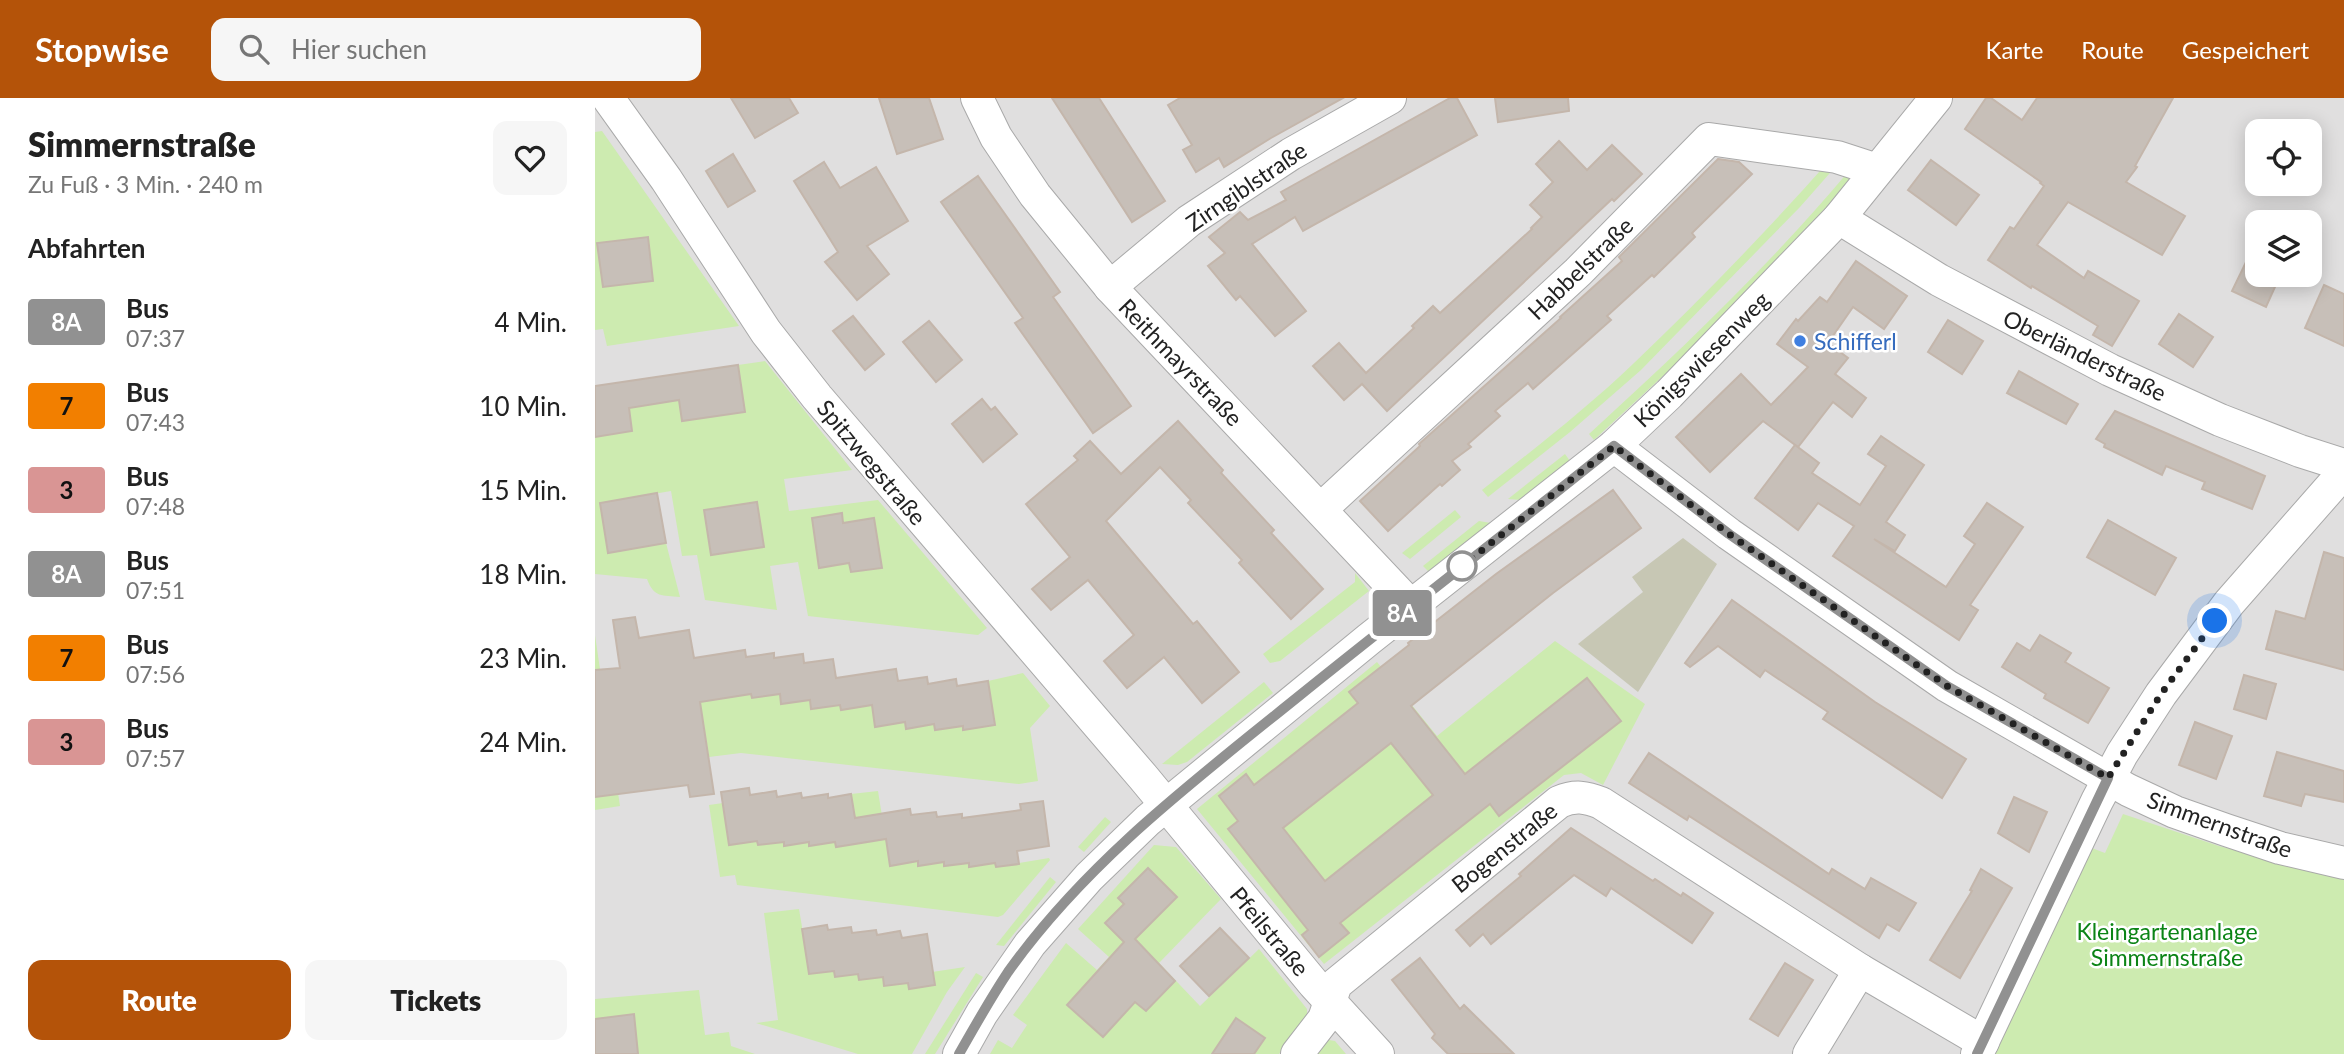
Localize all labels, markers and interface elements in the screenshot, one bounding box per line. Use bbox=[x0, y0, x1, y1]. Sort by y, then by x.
search box bbox=[211, 18, 701, 81]
text: Stopwise bbox=[35, 29, 169, 69]
icon: search bbox=[235, 30, 273, 68]
text: Hier suchen bbox=[291, 33, 427, 65]
text: Karte bbox=[1986, 35, 2043, 64]
text: Route bbox=[2081, 35, 2144, 64]
text: Gespeichert bbox=[2182, 35, 2309, 64]
map controls bbox=[2245, 119, 2322, 287]
button: locate bbox=[2245, 119, 2322, 196]
button: heart bbox=[493, 121, 567, 195]
text: Simmernstraße bbox=[28, 124, 256, 164]
street label: Zirngiblstraße bbox=[1180, 135, 1312, 237]
text: Zu Fuß · 3 Min. · 240 m bbox=[28, 170, 263, 198]
button: layers bbox=[2245, 210, 2322, 287]
street label: Habbelstraße bbox=[1522, 211, 1638, 325]
text: Abfahrten bbox=[28, 232, 146, 264]
street label: Königswiesenweg bbox=[1627, 285, 1775, 433]
text: Bus bbox=[126, 292, 169, 324]
street label: Reithmayrstraße bbox=[1113, 293, 1249, 431]
street label: Oberländerstraße bbox=[1999, 303, 2171, 407]
text: 4 Min. bbox=[494, 306, 567, 338]
text: 8A bbox=[51, 307, 82, 336]
text: 07:37 bbox=[126, 324, 185, 352]
place label: Schifferl bbox=[1814, 327, 1897, 355]
marker: Schifferl bbox=[1792, 333, 1808, 349]
text: Bus bbox=[126, 376, 169, 408]
text: 10 Min. bbox=[479, 390, 567, 422]
text: 7 bbox=[60, 391, 73, 420]
street label: Spitzwegstraße bbox=[812, 394, 932, 530]
text: 07:43 bbox=[126, 408, 185, 436]
text: Bus bbox=[126, 460, 169, 492]
text: 15 Min. bbox=[479, 474, 567, 506]
text: 3 bbox=[60, 475, 73, 504]
text: 07:48 bbox=[126, 492, 185, 520]
text: Bus bbox=[126, 544, 169, 576]
unlabelled marker bbox=[1447, 551, 1477, 581]
text: 18 Min. bbox=[479, 558, 567, 590]
text: 8A bbox=[51, 559, 82, 588]
text: 07:51 bbox=[126, 576, 185, 604]
line badge: 8A bbox=[1371, 590, 1433, 636]
text: 8A bbox=[1387, 598, 1417, 627]
your location bbox=[2197, 603, 2232, 638]
text: Bus bbox=[126, 628, 169, 660]
text: 23 Min. bbox=[479, 642, 567, 674]
text: 7 bbox=[60, 643, 73, 672]
text: 07:56 bbox=[126, 660, 185, 688]
text: Bus bbox=[126, 712, 169, 744]
text: 24 Min. bbox=[479, 726, 567, 758]
text: 3 bbox=[60, 727, 73, 756]
text: 07:57 bbox=[126, 744, 185, 772]
street label: Simmernstraße bbox=[2144, 785, 2296, 863]
street label: Bogenstraße bbox=[1446, 796, 1562, 898]
street label: Pfeilstraße bbox=[1225, 881, 1315, 981]
park label: Kleingartenanlage Simmernstraße bbox=[2076, 917, 2258, 971]
button: Route bbox=[28, 960, 291, 1040]
button: Tickets bbox=[305, 960, 567, 1040]

